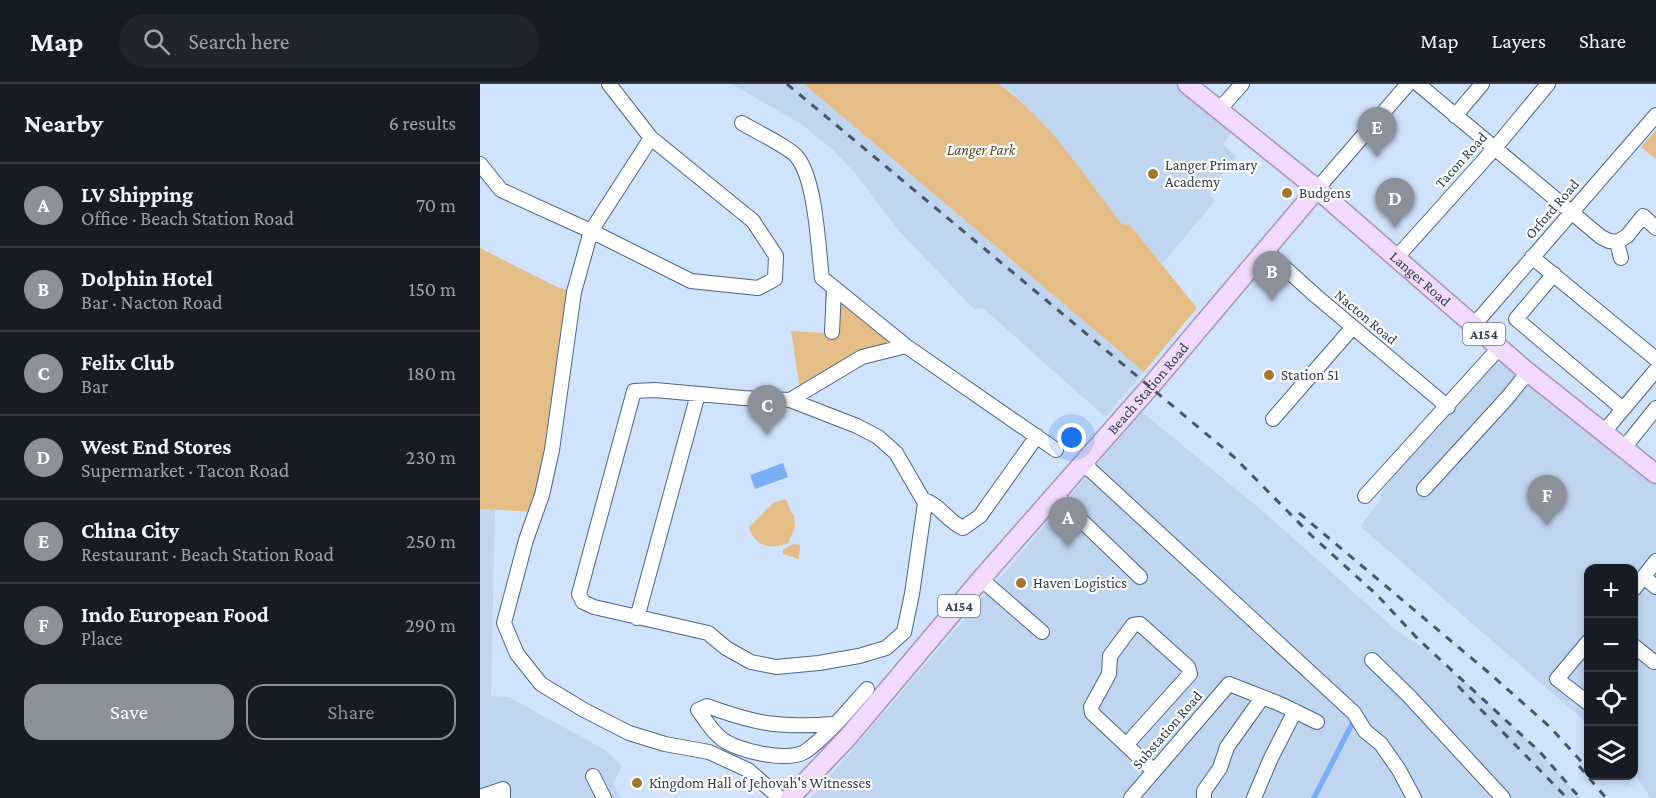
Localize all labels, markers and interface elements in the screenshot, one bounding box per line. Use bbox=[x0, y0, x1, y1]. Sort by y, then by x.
search box bbox=[119, 14, 539, 68]
icon: search bbox=[140, 25, 173, 58]
text: Map bbox=[30, 26, 83, 57]
text: Search here bbox=[188, 29, 289, 54]
text: Map bbox=[1420, 29, 1459, 53]
text: Layers bbox=[1492, 29, 1546, 53]
text: Share bbox=[1579, 29, 1626, 53]
pin: E bbox=[1358, 107, 1396, 157]
text: Nearby bbox=[24, 109, 103, 138]
text: 6 results bbox=[389, 112, 456, 134]
street label: Tacon Road bbox=[1432, 129, 1490, 191]
park label: Langer Park bbox=[947, 142, 1017, 159]
place label: Langer Primary Academy bbox=[1165, 157, 1258, 191]
marker: Langer Primary Academy bbox=[1146, 167, 1160, 181]
street label: Orford Road bbox=[1522, 176, 1582, 242]
pin: D bbox=[1376, 178, 1414, 228]
text: LV Shipping bbox=[81, 182, 193, 207]
place label: Budgens bbox=[1299, 185, 1351, 202]
marker: Budgens bbox=[1280, 186, 1294, 200]
text: A bbox=[38, 194, 49, 216]
text: 70 m bbox=[416, 194, 456, 216]
text: Office · Beach Station Road bbox=[81, 207, 294, 229]
street label: Langer Road bbox=[1387, 248, 1454, 310]
pin: B bbox=[1252, 252, 1292, 301]
text: Dolphin Hotel bbox=[81, 266, 213, 291]
text: B bbox=[38, 278, 49, 300]
text: 150 m bbox=[409, 278, 456, 300]
street label: Nacton Road bbox=[1332, 286, 1401, 348]
text: Bar · Nacton Road bbox=[81, 291, 223, 313]
road number: A154 bbox=[1463, 323, 1505, 345]
street label: Beach Station Road bbox=[1104, 340, 1192, 437]
text: Felix Club bbox=[81, 350, 174, 375]
text: C bbox=[37, 362, 50, 384]
text: 180 m bbox=[407, 362, 456, 384]
place label: Station 51 bbox=[1281, 367, 1339, 383]
marker: Station 51 bbox=[1262, 368, 1276, 382]
text: Bar bbox=[81, 375, 108, 397]
pin: C bbox=[748, 386, 786, 435]
your location bbox=[1057, 423, 1086, 452]
text: West End Stores bbox=[81, 434, 231, 459]
text: D bbox=[37, 446, 50, 468]
text: 230 m bbox=[406, 446, 456, 468]
text: Supermarket · Tacon Road bbox=[81, 459, 289, 481]
pin: F bbox=[1528, 476, 1566, 525]
pin: A bbox=[1048, 498, 1088, 547]
text: China City bbox=[81, 518, 179, 543]
text: E bbox=[38, 530, 49, 552]
text: 250 m bbox=[406, 530, 456, 552]
text: Restaurant · Beach Station Road bbox=[81, 543, 334, 565]
map controls bbox=[1584, 564, 1638, 780]
button: + bbox=[1584, 564, 1638, 618]
place label: Haven Logistics bbox=[1033, 575, 1127, 592]
marker: Haven Logistics bbox=[1014, 576, 1028, 590]
road number: A154 bbox=[938, 595, 980, 617]
text: Indo European Food bbox=[81, 602, 269, 627]
text: F bbox=[38, 614, 49, 636]
text: 290 m bbox=[405, 614, 456, 636]
button: − bbox=[1584, 618, 1638, 672]
text: Place bbox=[81, 627, 123, 649]
button: locate bbox=[1584, 672, 1638, 726]
button: Save bbox=[24, 684, 234, 740]
button: Share bbox=[246, 684, 456, 740]
street label: Substation Road bbox=[1129, 688, 1205, 772]
button: layers bbox=[1584, 726, 1638, 780]
place label: Kingdom Hall of Jehovah's Witnesses bbox=[649, 775, 871, 792]
marker: Kingdom Hall of Jehovah's Witnesses bbox=[630, 776, 644, 790]

